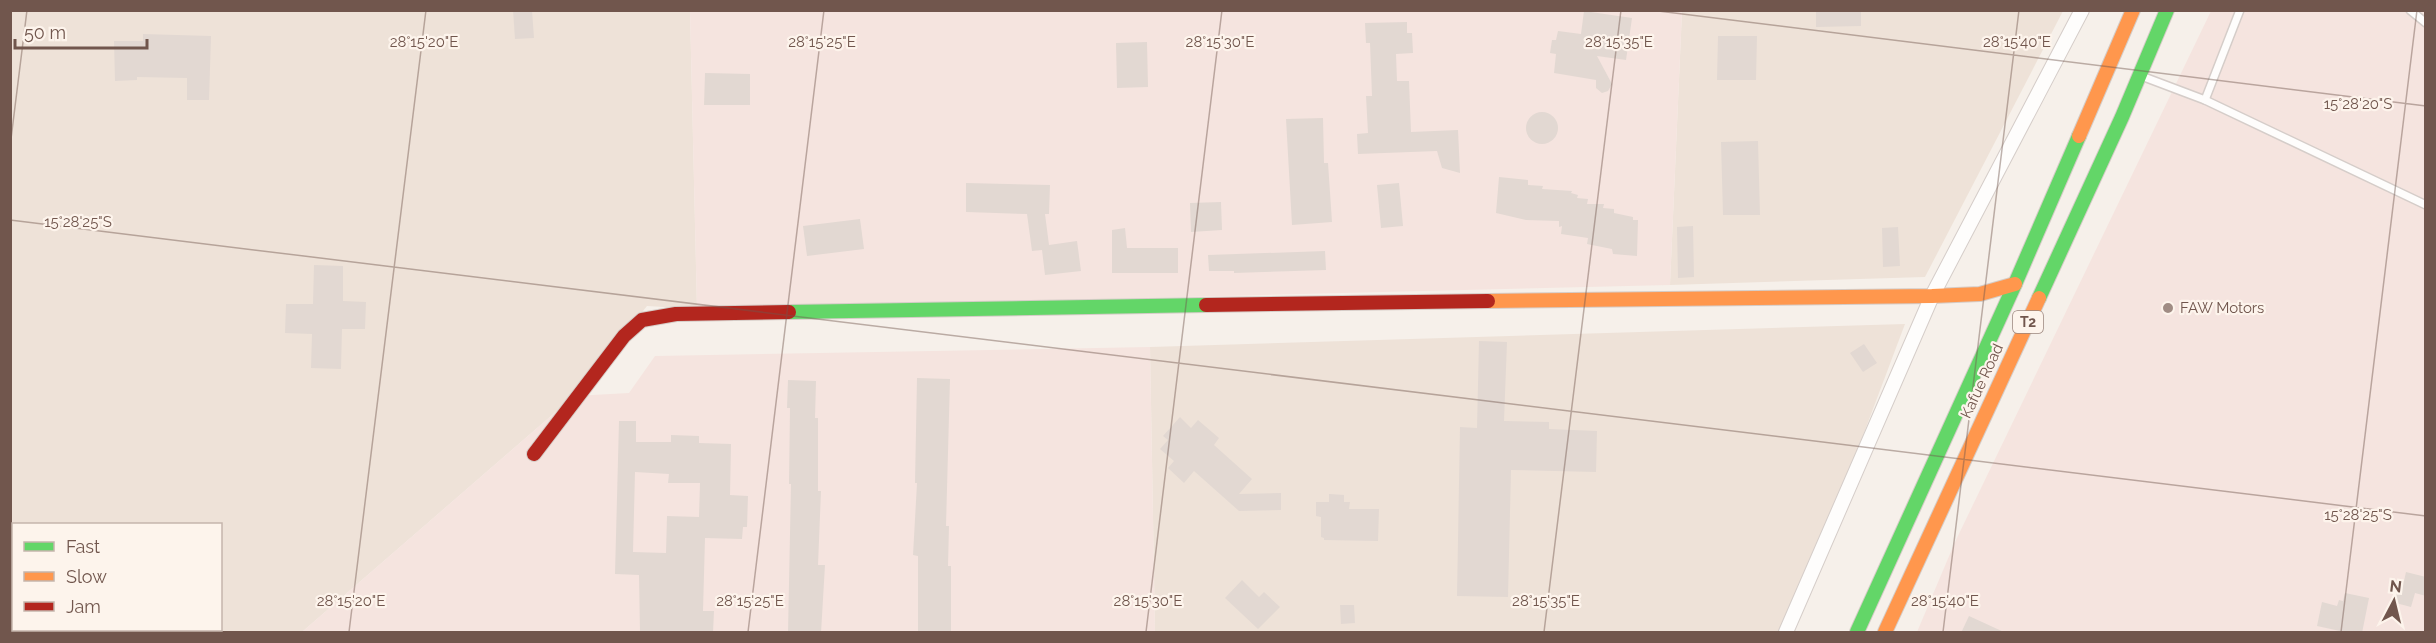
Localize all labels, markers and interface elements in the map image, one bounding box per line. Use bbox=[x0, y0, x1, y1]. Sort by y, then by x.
scale bar bbox=[15, 12, 147, 50]
text: 50 m bbox=[24, 22, 66, 43]
text: 28°15'20"E bbox=[390, 33, 458, 51]
text: 28°15'25"E bbox=[788, 33, 856, 51]
text: 28°15'30"E bbox=[1186, 33, 1254, 51]
text: 28°15'35"E bbox=[1585, 33, 1653, 51]
text: 28°15'40"E bbox=[1983, 33, 2051, 51]
text: 15°28'20"S bbox=[2324, 95, 2392, 113]
text: 15°28'25"S bbox=[44, 213, 112, 231]
place label: FAW Motors bbox=[2180, 299, 2264, 317]
marker: FAW Motors bbox=[2161, 301, 2175, 315]
road number: T2 bbox=[2013, 311, 2043, 333]
street label: Kafue Road bbox=[1957, 341, 2007, 421]
text: 15°28'25"S bbox=[2324, 506, 2392, 524]
legend bbox=[12, 523, 222, 631]
text: Fast bbox=[66, 536, 100, 557]
text: Slow bbox=[66, 566, 107, 587]
north arrow bbox=[2364, 571, 2424, 631]
text: N bbox=[2389, 576, 2403, 597]
text: 28°15'20"E bbox=[317, 592, 385, 610]
text: 28°15'25"E bbox=[716, 592, 784, 610]
text: 28°15'30"E bbox=[1114, 592, 1182, 610]
text: 28°15'35"E bbox=[1512, 592, 1580, 610]
text: 28°15'40"E bbox=[1911, 592, 1979, 610]
text: Jam bbox=[66, 596, 101, 617]

